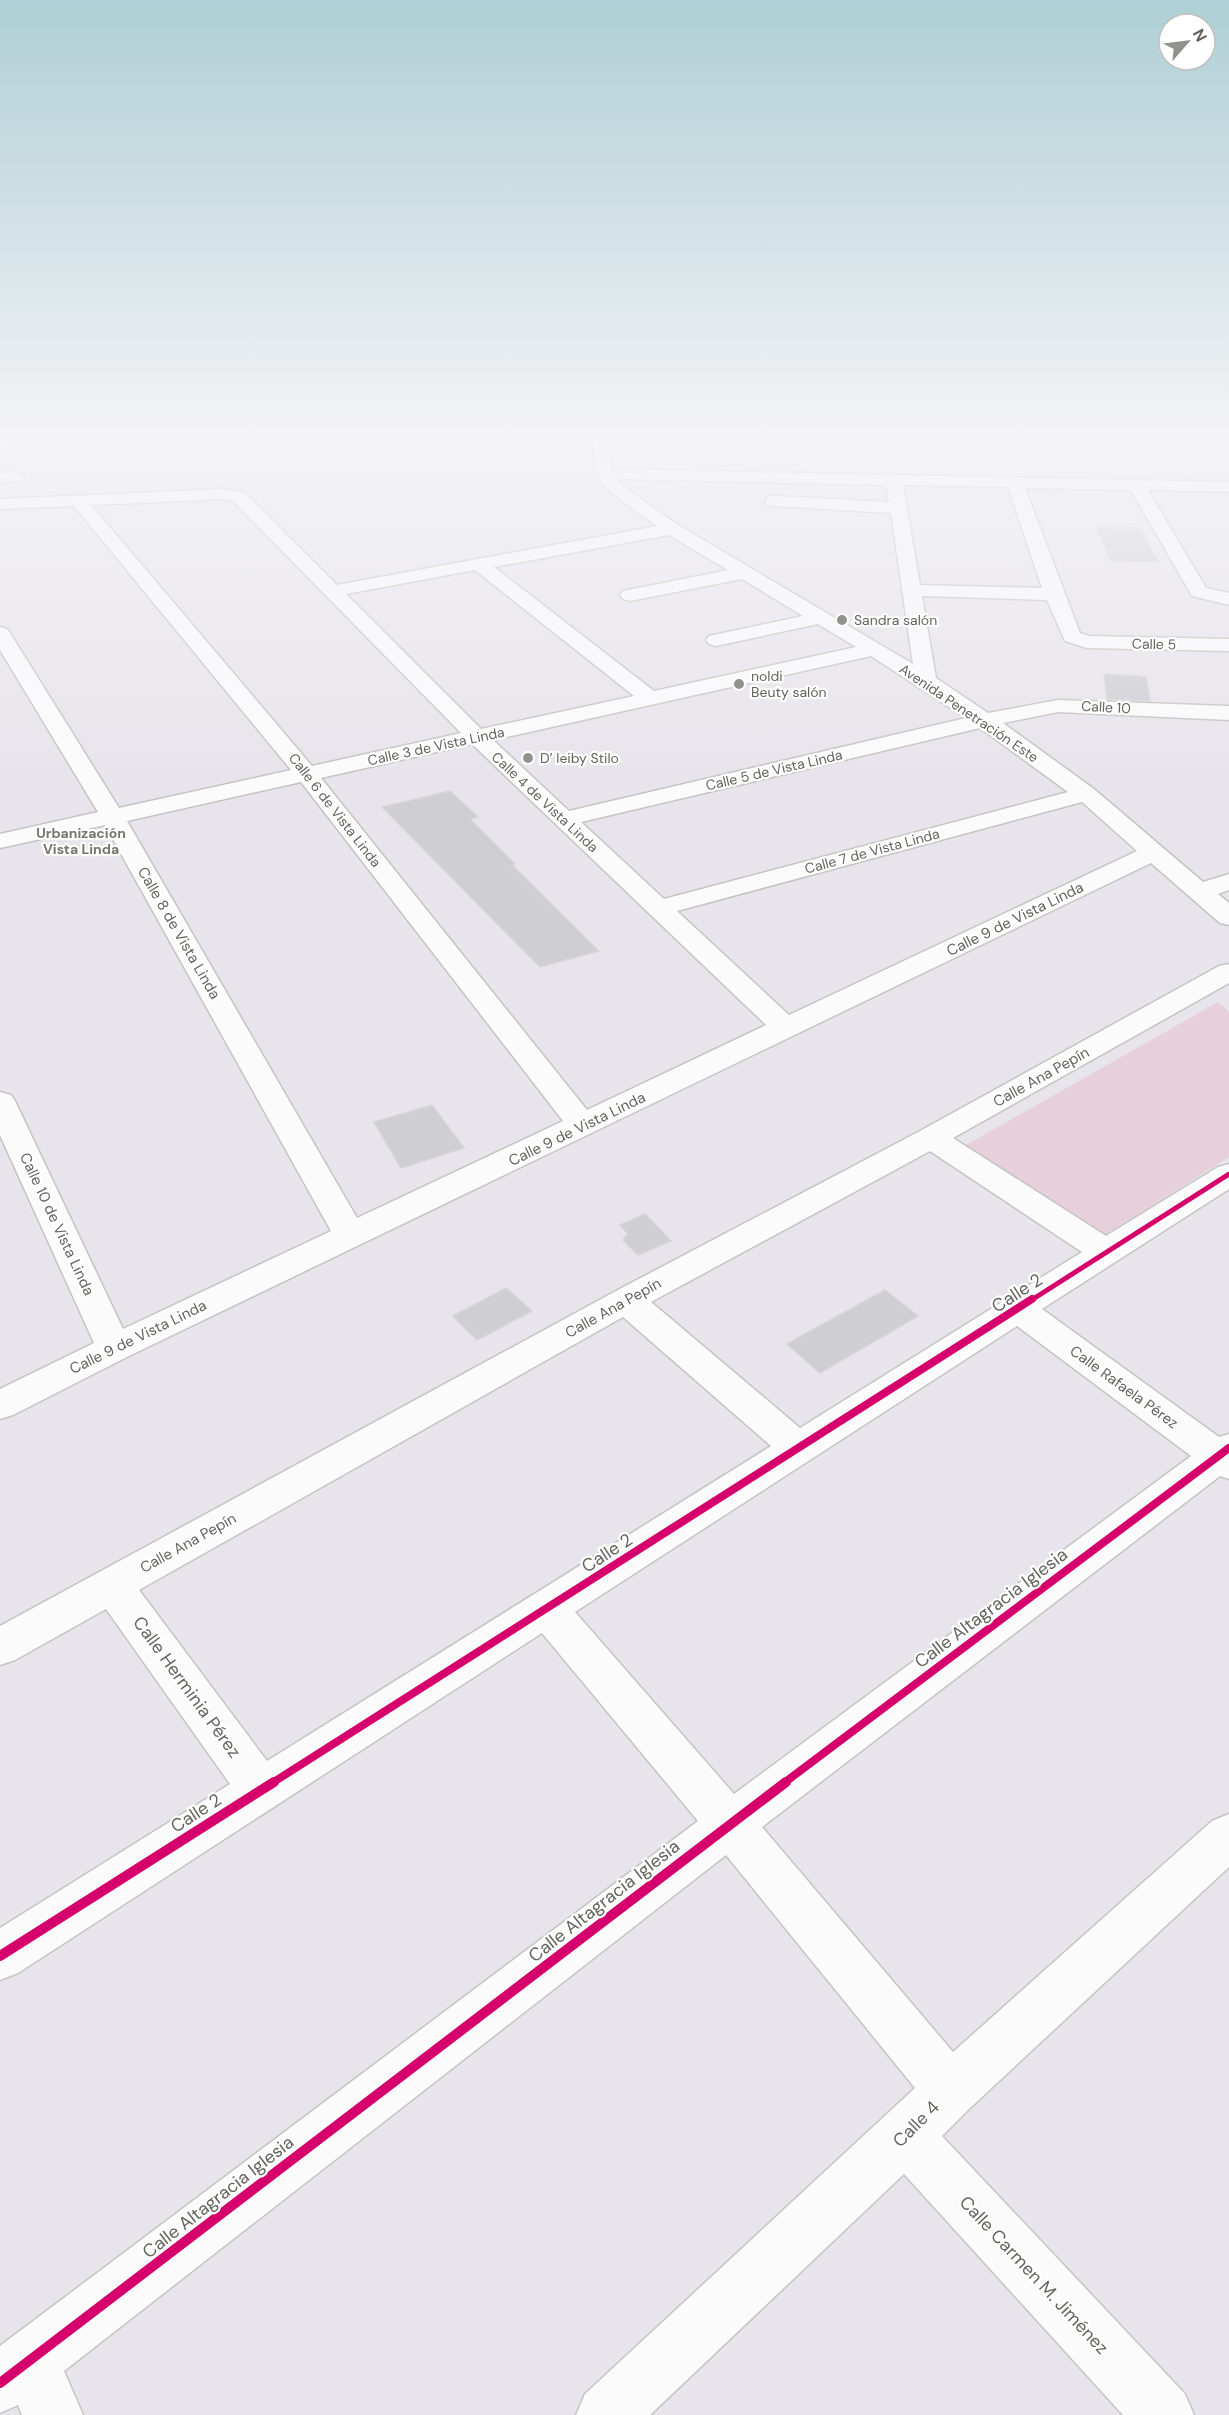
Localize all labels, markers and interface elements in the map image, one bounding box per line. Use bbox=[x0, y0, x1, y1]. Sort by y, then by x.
north arrow bbox=[1157, 12, 1217, 72]
text: N bbox=[1188, 25, 1212, 45]
place label: Sandra salón bbox=[854, 611, 937, 629]
marker: Sandra salón bbox=[835, 613, 849, 627]
street label: Calle 5 bbox=[1132, 635, 1176, 653]
street label: Avenida Penetración Este bbox=[896, 660, 1042, 766]
place label: noldi Beuty salón bbox=[751, 667, 827, 701]
marker: noldi Beuty salón bbox=[732, 677, 746, 691]
street label: Calle 10 bbox=[1081, 697, 1131, 717]
street label: Calle 3 de Vista Linda bbox=[366, 723, 506, 769]
street label: Calle 5 de Vista Linda bbox=[704, 746, 844, 794]
street label: Calle 4 de Vista Linda bbox=[488, 748, 602, 856]
street label: Calle 6 de Vista Linda bbox=[285, 749, 385, 871]
place label: D’ leiby Stilo bbox=[540, 749, 619, 767]
marker: D’ leiby Stilo bbox=[521, 751, 535, 765]
district label: Urbanización Vista Linda bbox=[36, 824, 126, 858]
street label: Calle 7 de Vista Linda bbox=[803, 824, 941, 878]
street label: Calle 8 de Vista Linda bbox=[133, 863, 225, 1003]
street label: Calle 9 de Vista Linda bbox=[943, 877, 1087, 961]
street label: Calle Ana Pepín bbox=[989, 1042, 1093, 1112]
street label: Calle 9 de Vista Linda bbox=[505, 1087, 649, 1171]
street label: Calle 10 de Vista Linda bbox=[15, 1149, 99, 1299]
street label: Calle 2 bbox=[987, 1268, 1047, 1318]
street label: Calle Ana Pepín bbox=[561, 1273, 665, 1343]
street label: Calle 9 de Vista Linda bbox=[66, 1295, 210, 1379]
street label: Calle Rafaela Pérez bbox=[1066, 1341, 1182, 1433]
street label: Calle Ana Pepín bbox=[136, 1508, 240, 1578]
street label: Calle 2 bbox=[577, 1528, 637, 1578]
street label: Calle Altagracia Iglesia bbox=[910, 1542, 1072, 1674]
street label: Calle Herminia Pérez bbox=[128, 1611, 246, 1763]
street label: Calle 2 bbox=[166, 1788, 226, 1838]
street label: Calle Altagracia Iglesia bbox=[523, 1834, 685, 1968]
street label: Calle 4 bbox=[887, 2095, 945, 2153]
street label: Calle Altagracia Iglesia bbox=[137, 2130, 299, 2264]
street label: Calle Carmen M. Jiménez bbox=[954, 2191, 1114, 2359]

